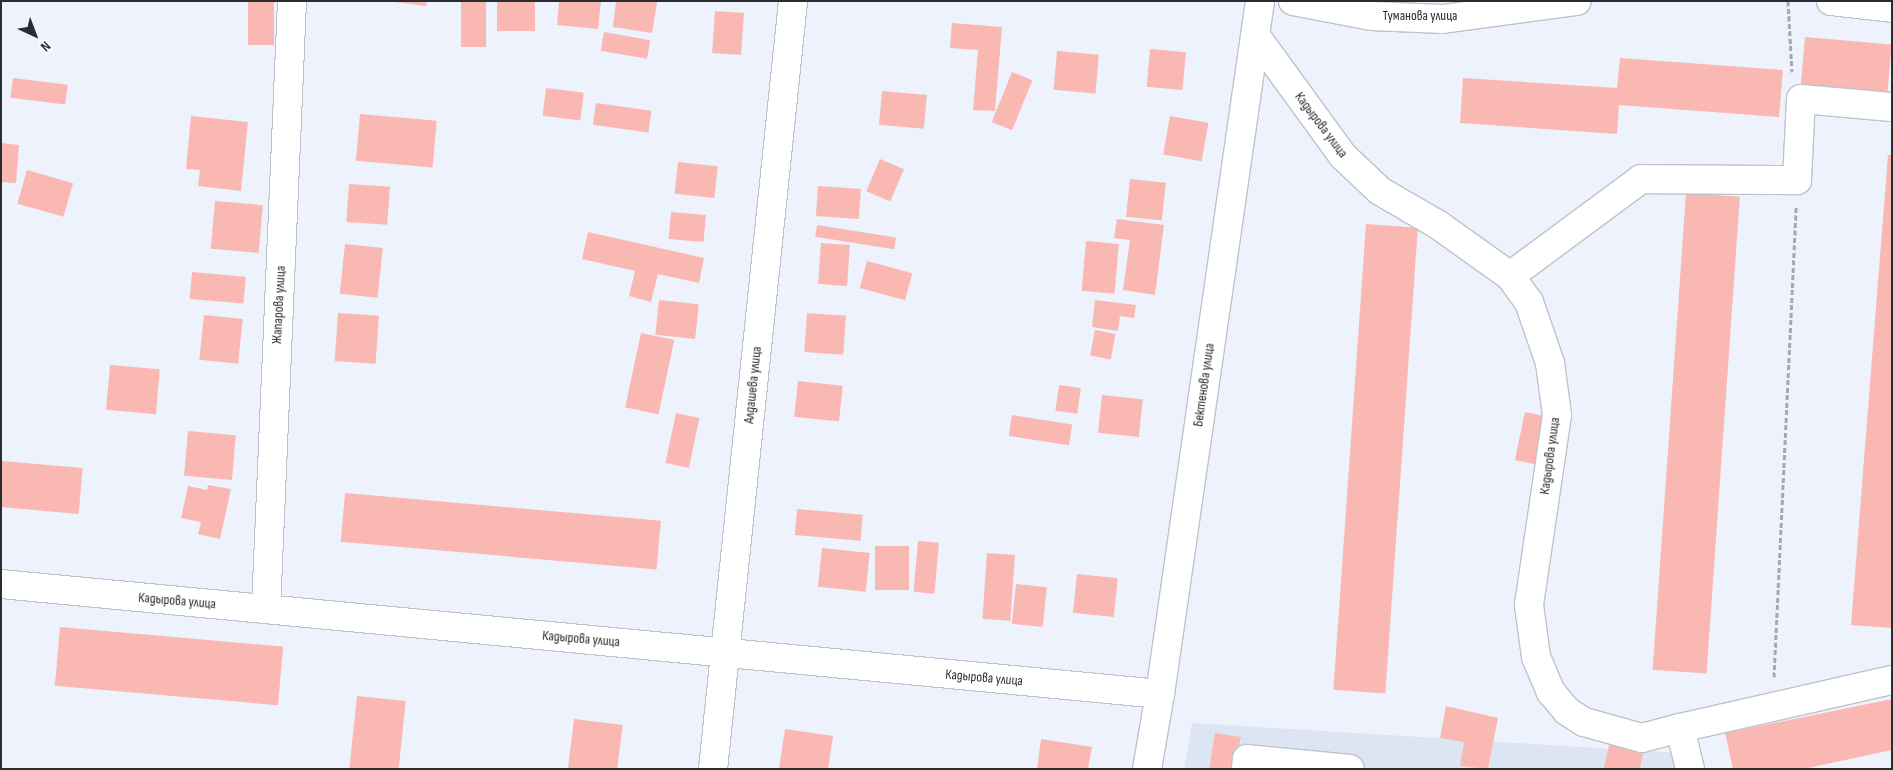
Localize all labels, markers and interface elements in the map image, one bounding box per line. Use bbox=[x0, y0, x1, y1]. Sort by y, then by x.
street label: Туманова улица bbox=[1383, 8, 1457, 24]
north arrow bbox=[10, 10, 60, 60]
text: N bbox=[37, 38, 54, 55]
street label: Кадырова улица bbox=[1291, 89, 1351, 161]
street label: Жапарова улица bbox=[269, 265, 289, 345]
street label: Бектенова улица bbox=[1190, 342, 1218, 428]
street label: Алдашева улица bbox=[741, 346, 765, 424]
street label: Кадырова улица bbox=[1536, 416, 1564, 496]
street label: Кадырова улица bbox=[138, 589, 216, 613]
street label: Кадырова улица bbox=[542, 627, 620, 651]
street label: Кадырова улица bbox=[945, 666, 1023, 690]

